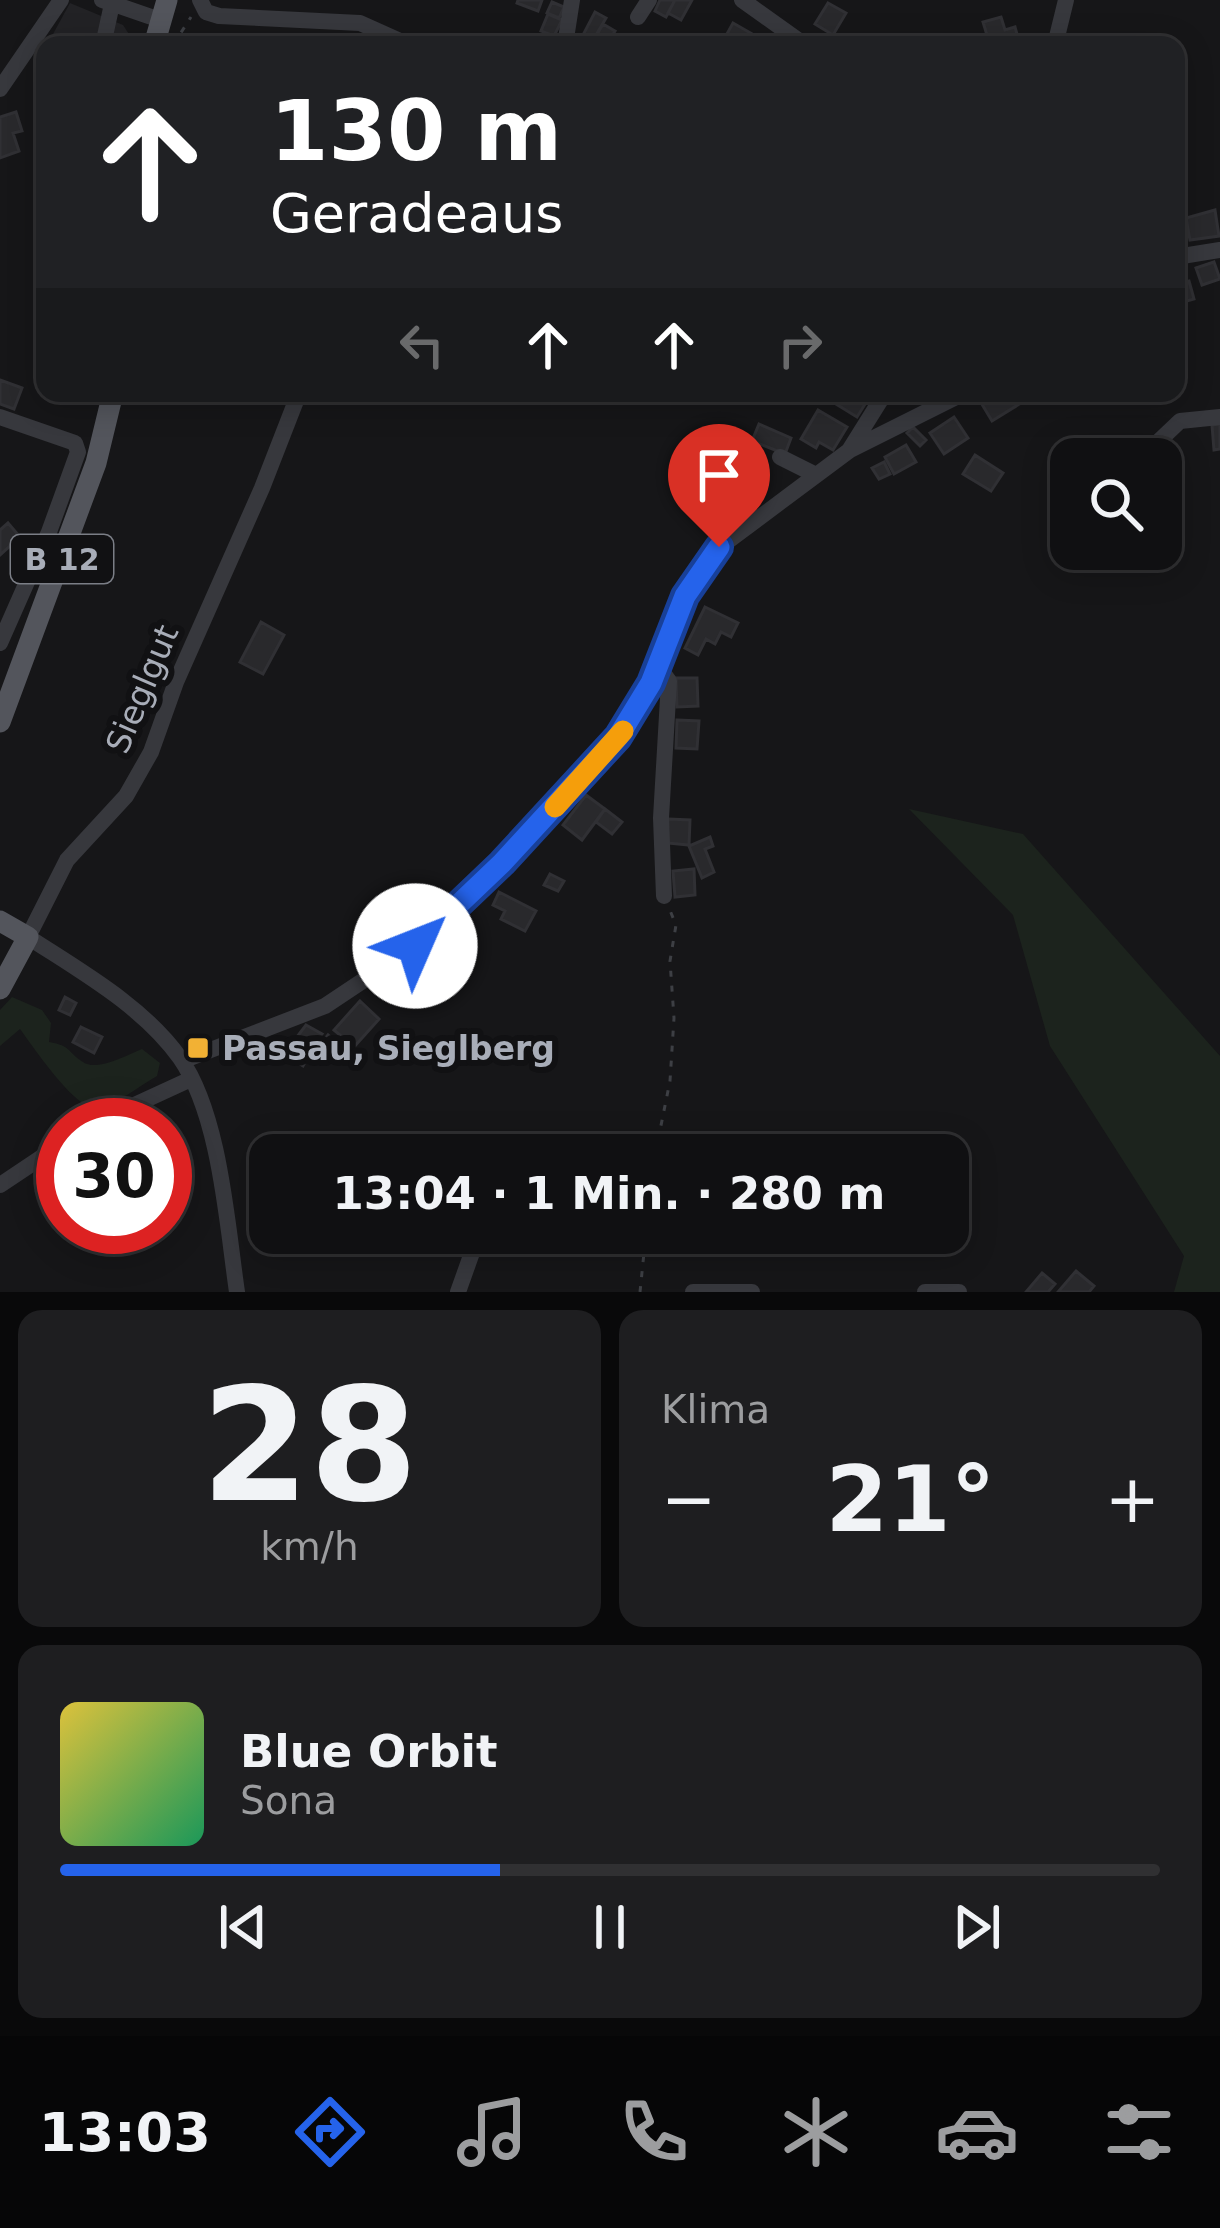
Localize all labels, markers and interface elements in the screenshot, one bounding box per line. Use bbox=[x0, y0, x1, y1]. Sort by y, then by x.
text: 130 m bbox=[270, 82, 562, 180]
icon: ahead bbox=[72, 84, 228, 240]
text: Geradeaus bbox=[270, 182, 563, 245]
icon: left bbox=[389, 312, 455, 378]
icon: ahead bbox=[515, 312, 581, 378]
icon: ahead bbox=[641, 312, 707, 378]
icon: right bbox=[767, 312, 833, 378]
pin bbox=[668, 424, 770, 547]
map controls bbox=[1050, 438, 1182, 570]
button: search bbox=[1050, 438, 1182, 570]
icon: arrive bbox=[686, 442, 752, 508]
road number: B 12 bbox=[11, 535, 113, 583]
street label: Sieglgut bbox=[98, 619, 186, 759]
position arrow bbox=[352, 883, 478, 1009]
place label: Passau, Sieglberg bbox=[222, 1029, 555, 1068]
marker: Passau, Sieglberg bbox=[185, 1035, 211, 1061]
speed limit sign: 30 bbox=[36, 1098, 192, 1254]
text: 13:04 · 1 Min. · 280 m bbox=[333, 1167, 885, 1220]
text: 28 bbox=[201, 1355, 418, 1537]
text: Klima bbox=[661, 1387, 770, 1432]
text: 21° bbox=[825, 1447, 996, 1552]
text: − bbox=[661, 1461, 716, 1538]
text: + bbox=[1105, 1461, 1160, 1538]
text: km/h bbox=[260, 1524, 359, 1569]
text: Blue Orbit bbox=[240, 1725, 498, 1778]
text: Sona bbox=[240, 1778, 337, 1823]
icon: previous bbox=[210, 1894, 276, 1960]
icon: pause bbox=[577, 1894, 643, 1960]
icon: next bbox=[944, 1894, 1010, 1960]
icon: directions bbox=[288, 2090, 372, 2174]
icon: music bbox=[450, 2090, 534, 2174]
icon: phone bbox=[612, 2090, 696, 2174]
icon: climate bbox=[774, 2090, 858, 2174]
icon: car bbox=[935, 2090, 1019, 2174]
icon: filters bbox=[1097, 2090, 1181, 2174]
text: 13:03 bbox=[39, 2101, 211, 2164]

